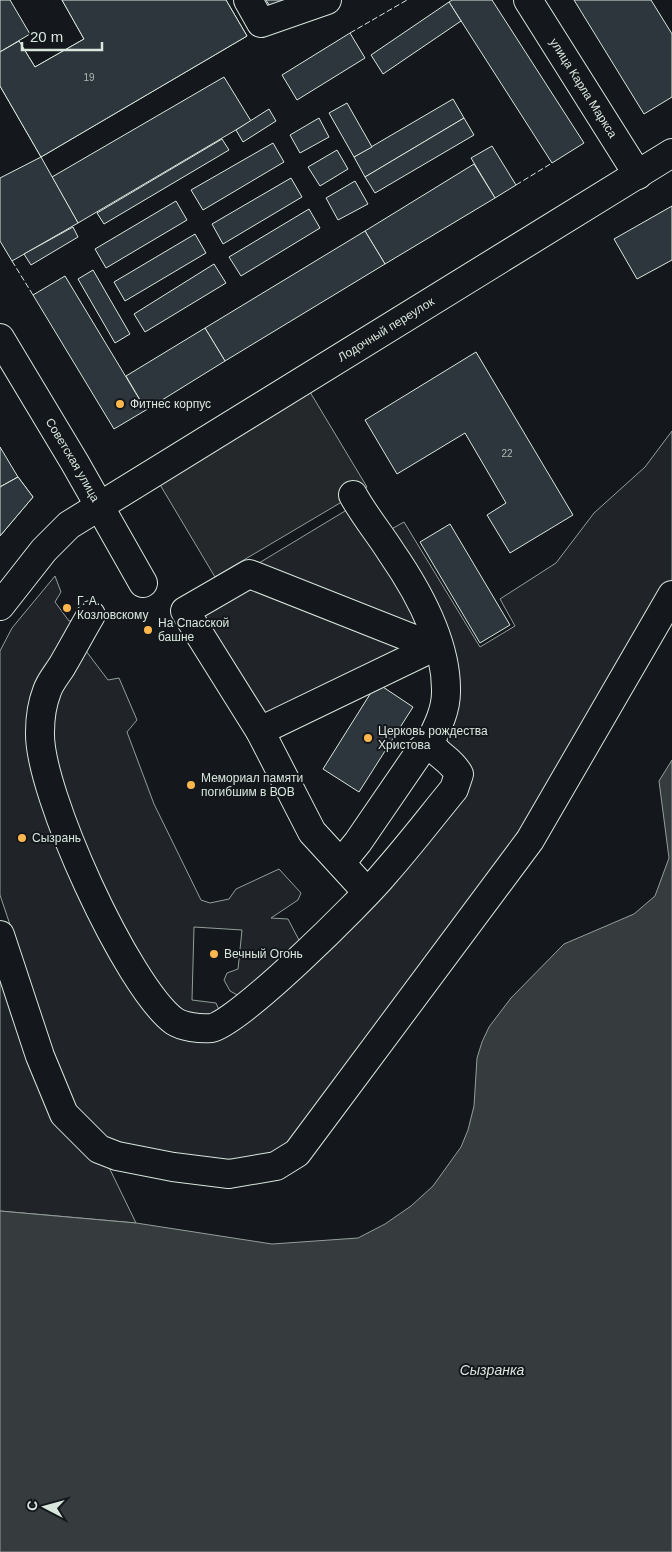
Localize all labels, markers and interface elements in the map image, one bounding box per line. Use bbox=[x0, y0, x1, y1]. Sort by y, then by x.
scale bar bbox=[22, 20, 102, 52]
text: 20 m bbox=[30, 28, 63, 45]
street label: улица Карла Маркса bbox=[547, 36, 620, 141]
house number: 19 bbox=[83, 72, 95, 83]
street label: Лодочный переулок bbox=[335, 294, 437, 364]
place label: Фитнес корпус bbox=[130, 397, 211, 411]
marker: Фитнес корпус bbox=[114, 398, 126, 410]
street label: Советская улица bbox=[43, 416, 103, 504]
house number: 22 bbox=[501, 448, 513, 459]
place label: Г. А. Козловскому bbox=[77, 594, 148, 622]
marker: Г. А. Козловскому bbox=[61, 602, 73, 614]
place label: На Спасской башне bbox=[158, 616, 229, 644]
marker: На Спасской башне bbox=[142, 624, 154, 636]
place label: Церковь рождества Христова bbox=[378, 724, 488, 752]
marker: Церковь рождества Христова bbox=[362, 732, 374, 744]
place label: Мемориал памяти погибшим в ВОВ bbox=[201, 771, 303, 799]
marker: Мемориал памяти погибшим в ВОВ bbox=[185, 779, 197, 791]
place label: Сызрань bbox=[32, 831, 81, 845]
marker: Сызрань bbox=[16, 832, 28, 844]
place label: Вечный Огонь bbox=[224, 947, 303, 961]
marker: Вечный Огонь bbox=[208, 948, 220, 960]
water label: Сызранка bbox=[460, 1362, 525, 1378]
north arrow bbox=[20, 1482, 70, 1532]
text: С bbox=[24, 1500, 41, 1512]

